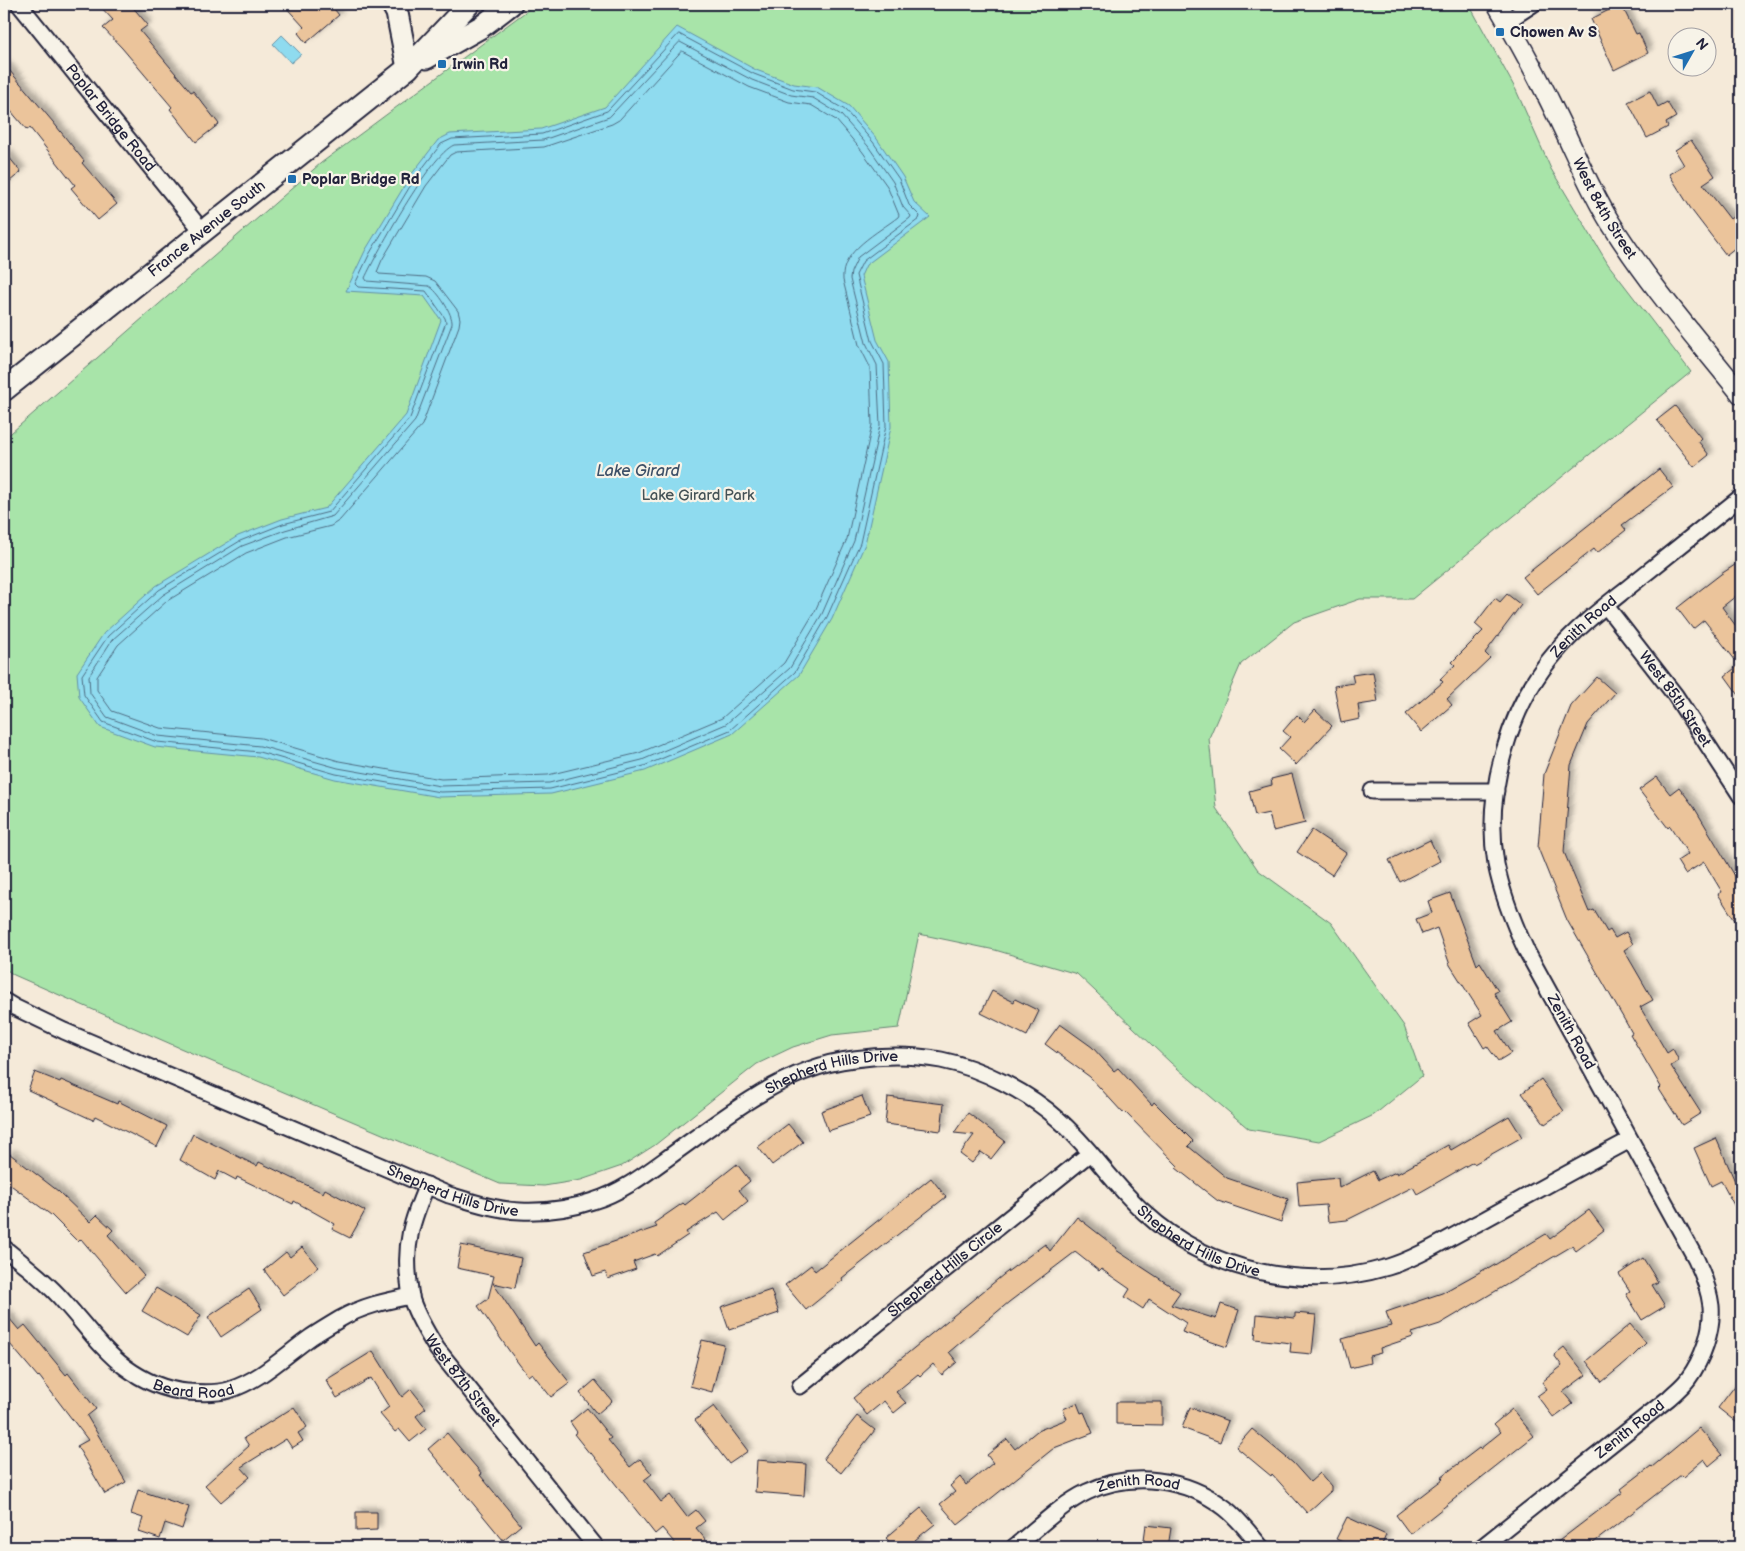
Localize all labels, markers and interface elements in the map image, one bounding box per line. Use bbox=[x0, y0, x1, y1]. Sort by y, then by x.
place label: Chowen Av S bbox=[1510, 23, 1597, 42]
marker: Chowen Av S bbox=[1494, 26, 1506, 38]
north arrow bbox=[1668, 28, 1718, 78]
text: N bbox=[1692, 35, 1712, 54]
place label: Irwin Rd bbox=[452, 55, 508, 74]
marker: Irwin Rd bbox=[436, 58, 448, 70]
street label: Poplar Bridge Road bbox=[62, 60, 160, 175]
street label: West 84th Street bbox=[1568, 155, 1641, 263]
place label: Poplar Bridge Rd bbox=[302, 170, 420, 189]
marker: Poplar Bridge Rd bbox=[286, 173, 298, 185]
street label: France Avenue South bbox=[144, 176, 269, 281]
water label: Lake Girard bbox=[596, 462, 681, 481]
park label: Lake Girard Park bbox=[642, 486, 755, 505]
street label: Zenith Road bbox=[1546, 591, 1620, 662]
street label: West 85th Street bbox=[1635, 647, 1716, 751]
street label: Zenith Road bbox=[1542, 990, 1599, 1073]
street label: Shepherd Hills Drive bbox=[762, 1047, 898, 1098]
street label: Shepherd Hills Drive bbox=[384, 1160, 519, 1220]
street label: Shepherd Hills Drive bbox=[1133, 1201, 1262, 1281]
street label: Shepherd Hills Circle bbox=[884, 1218, 1006, 1321]
street label: West 87th Street bbox=[421, 1331, 505, 1430]
street label: Beard Road bbox=[150, 1375, 236, 1402]
street label: Zenith Road bbox=[1591, 1396, 1668, 1463]
street label: Zenith Road bbox=[1094, 1470, 1182, 1497]

